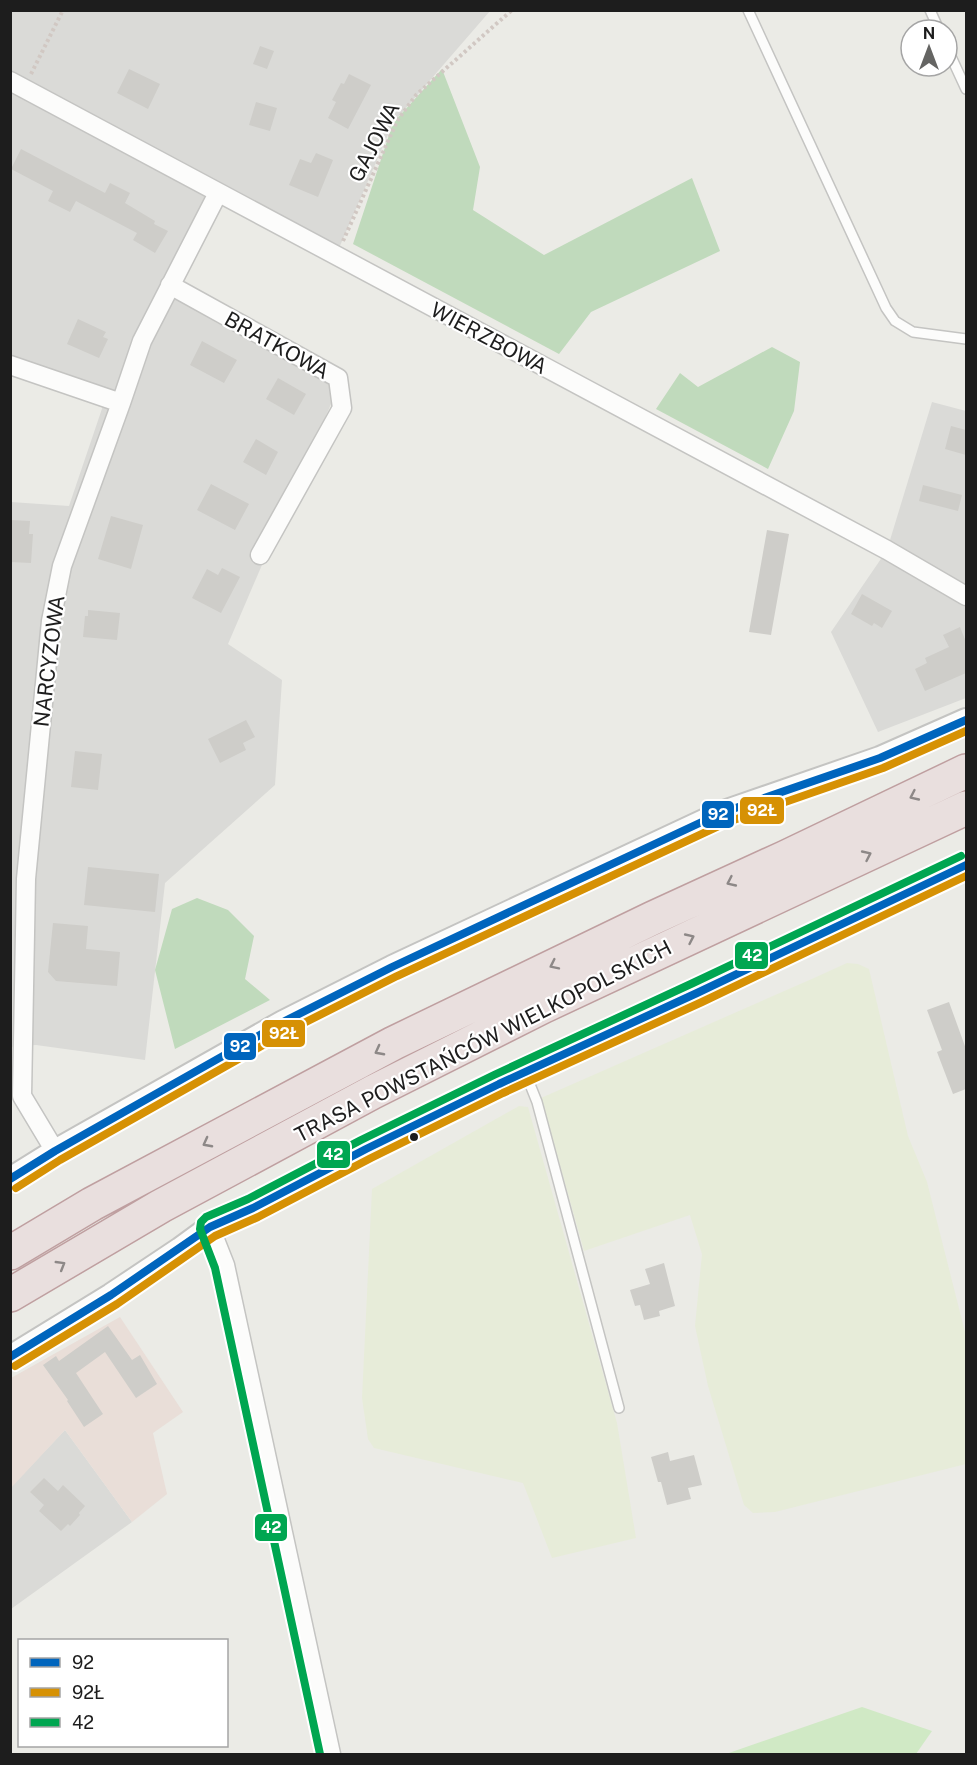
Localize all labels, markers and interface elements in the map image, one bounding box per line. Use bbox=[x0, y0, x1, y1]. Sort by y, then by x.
north arrow bbox=[899, 18, 959, 78]
text: N bbox=[923, 24, 935, 43]
street label: GAJOWA bbox=[343, 98, 405, 186]
street label: WIERZBOWA bbox=[426, 297, 552, 379]
street label: BRATKOWA bbox=[220, 306, 334, 384]
street label: NARCYZOWA bbox=[29, 594, 69, 728]
one-way arrow bbox=[909, 789, 920, 801]
line badge: 92Ł bbox=[739, 796, 785, 825]
line badge: 92 bbox=[701, 800, 735, 829]
text: 92Ł bbox=[747, 801, 777, 820]
text: 92 bbox=[708, 805, 728, 824]
one-way arrow bbox=[860, 850, 871, 862]
one-way arrow bbox=[726, 875, 737, 887]
one-way arrow bbox=[684, 933, 695, 945]
street label: TRASA POWSTAŃCÓW WIELKOPOLSKICH bbox=[290, 935, 676, 1147]
line badge: 42 bbox=[734, 941, 769, 970]
text: 42 bbox=[742, 946, 762, 965]
one-way arrow bbox=[550, 958, 561, 970]
line badge: 92Ł bbox=[261, 1019, 306, 1048]
text: 92Ł bbox=[269, 1024, 299, 1043]
line badge: 92 bbox=[223, 1032, 257, 1061]
text: 92 bbox=[230, 1037, 250, 1056]
one-way arrow bbox=[375, 1044, 385, 1055]
unlabelled marker bbox=[408, 1131, 420, 1143]
one-way arrow bbox=[203, 1136, 213, 1147]
line badge: 42 bbox=[316, 1140, 351, 1169]
text: 42 bbox=[323, 1145, 343, 1164]
one-way arrow bbox=[55, 1261, 65, 1273]
line badge: 42 bbox=[254, 1513, 288, 1542]
text: 42 bbox=[261, 1518, 281, 1537]
legend bbox=[18, 1639, 228, 1747]
text: 92 bbox=[72, 1652, 94, 1673]
text: 92Ł bbox=[72, 1682, 104, 1703]
text: 42 bbox=[72, 1712, 94, 1733]

